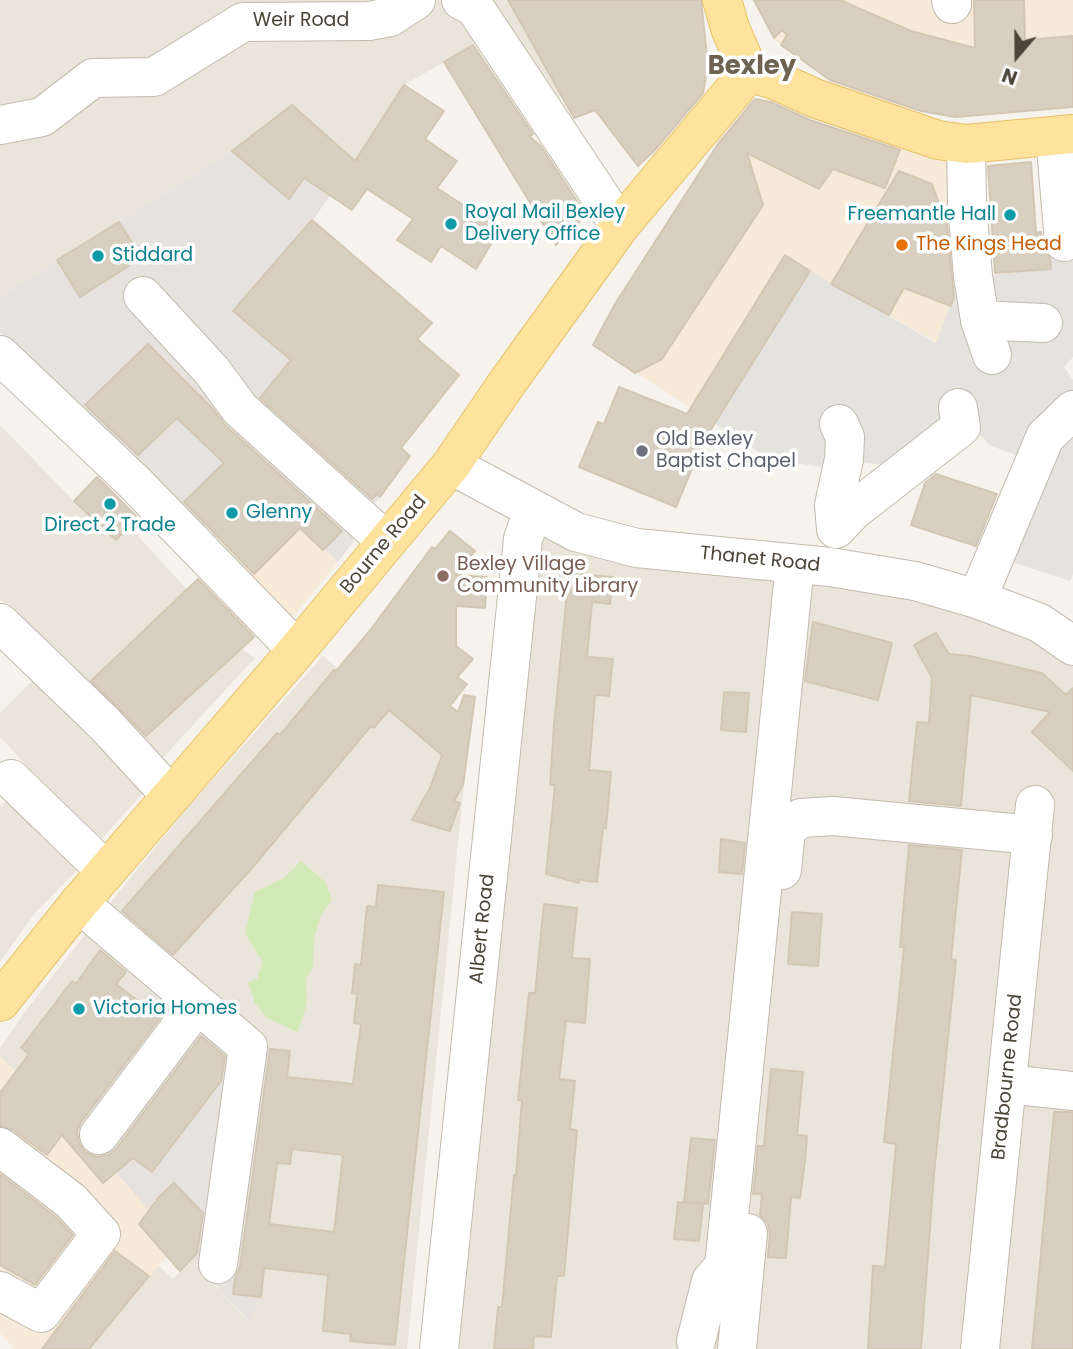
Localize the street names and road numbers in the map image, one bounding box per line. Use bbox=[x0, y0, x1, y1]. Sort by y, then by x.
street label: Weir Road bbox=[253, 10, 349, 32]
street label: Bourne Road bbox=[336, 491, 432, 599]
street label: Thanet Road bbox=[699, 542, 821, 578]
street label: Albert Road bbox=[466, 873, 500, 985]
street label: Bradbourne Road bbox=[988, 993, 1028, 1161]

